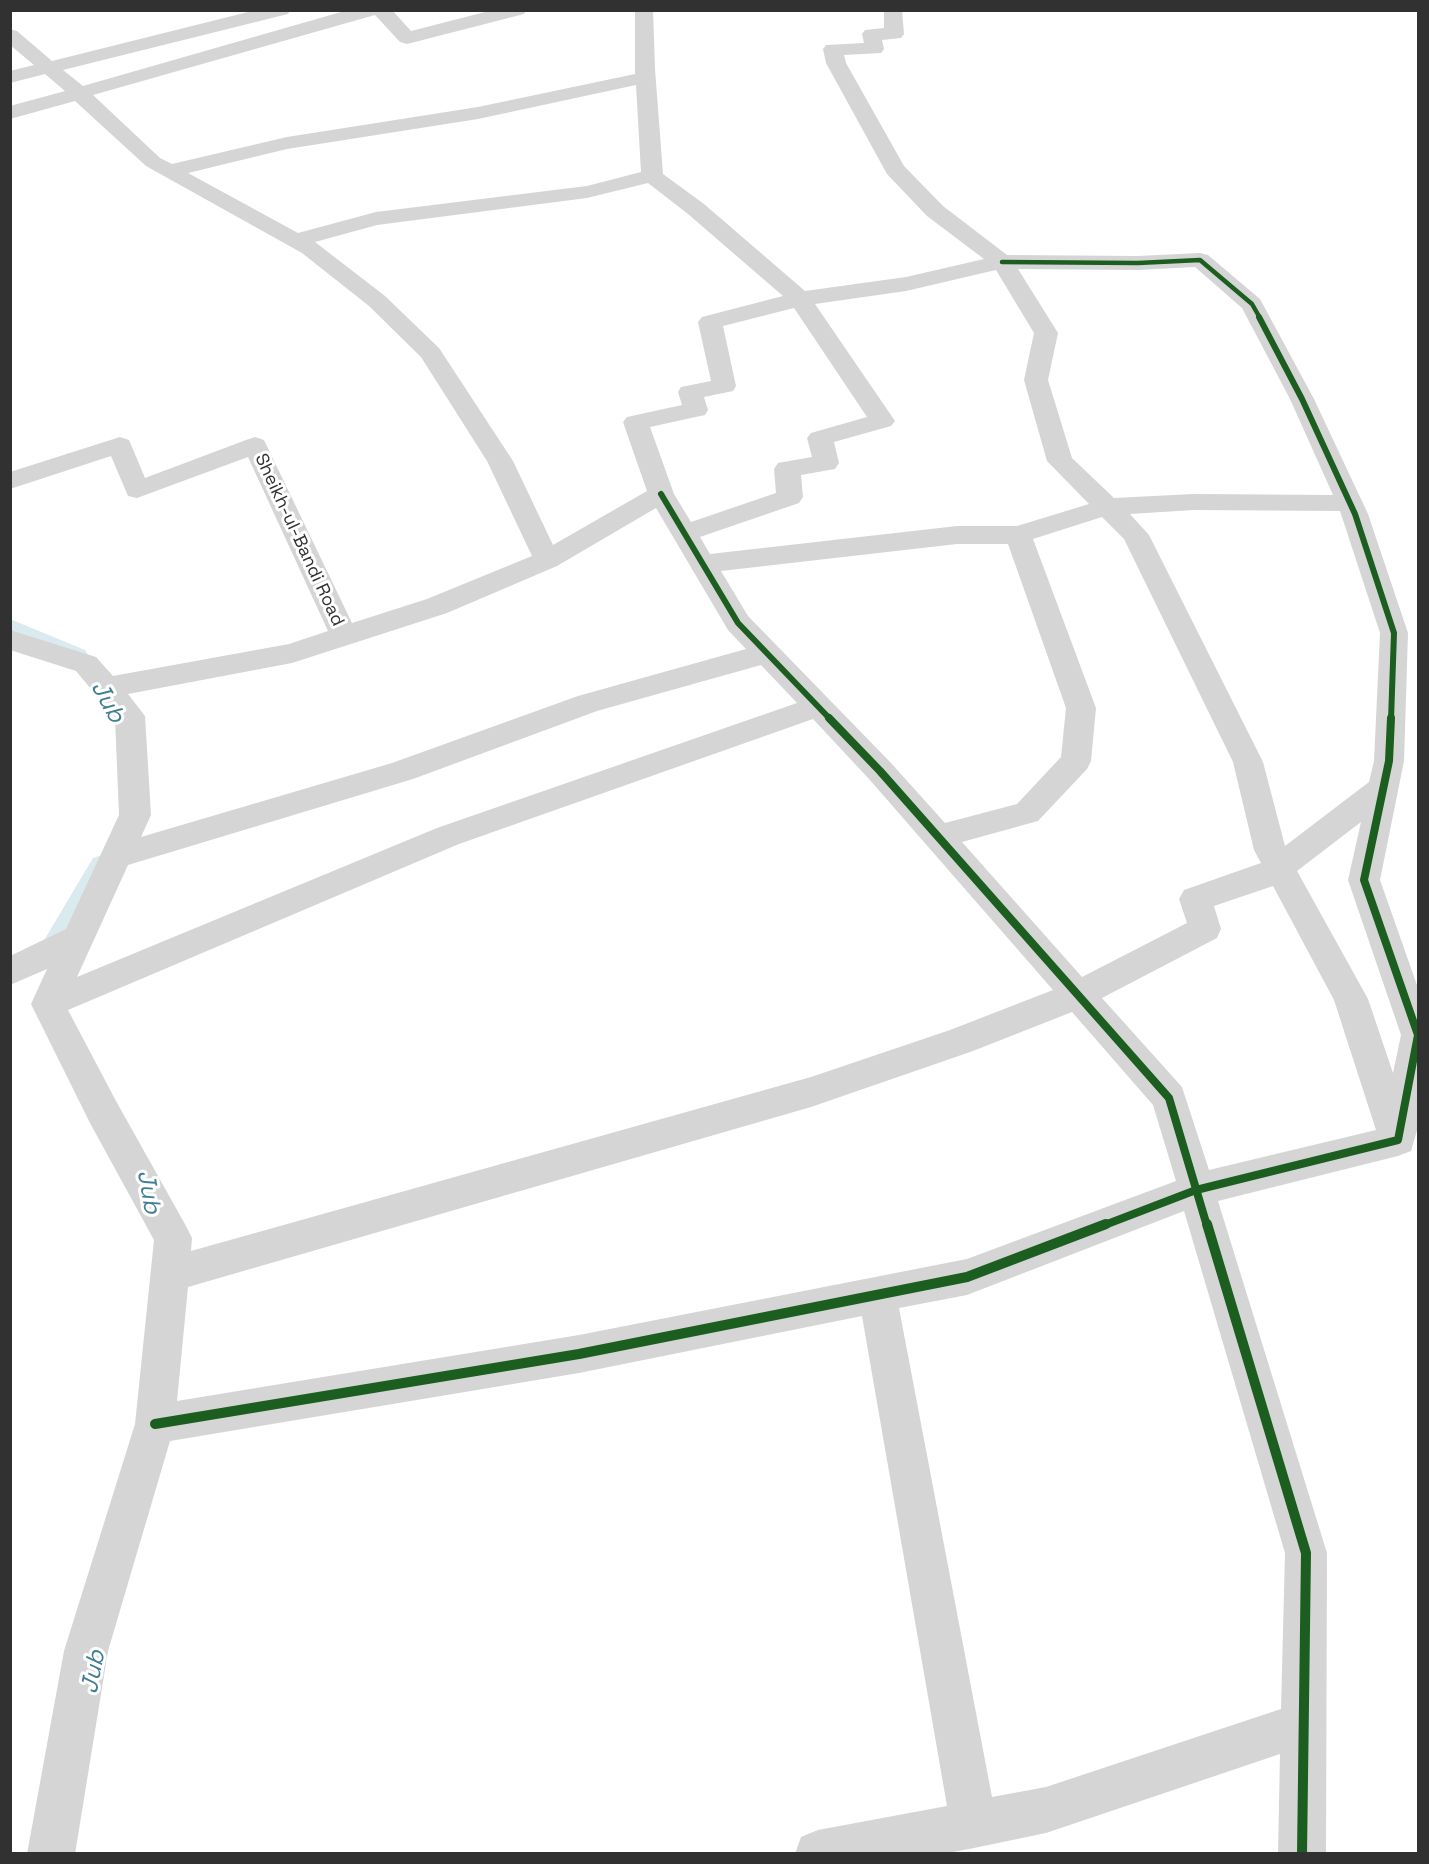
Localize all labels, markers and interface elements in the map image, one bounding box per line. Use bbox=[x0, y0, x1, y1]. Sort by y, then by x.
street label: Sheikh-ul-Bandi Road bbox=[250, 450, 348, 630]
water label: Jub bbox=[84, 676, 130, 728]
water label: Jub bbox=[130, 1168, 166, 1216]
water label: Jub bbox=[76, 1648, 112, 1696]

